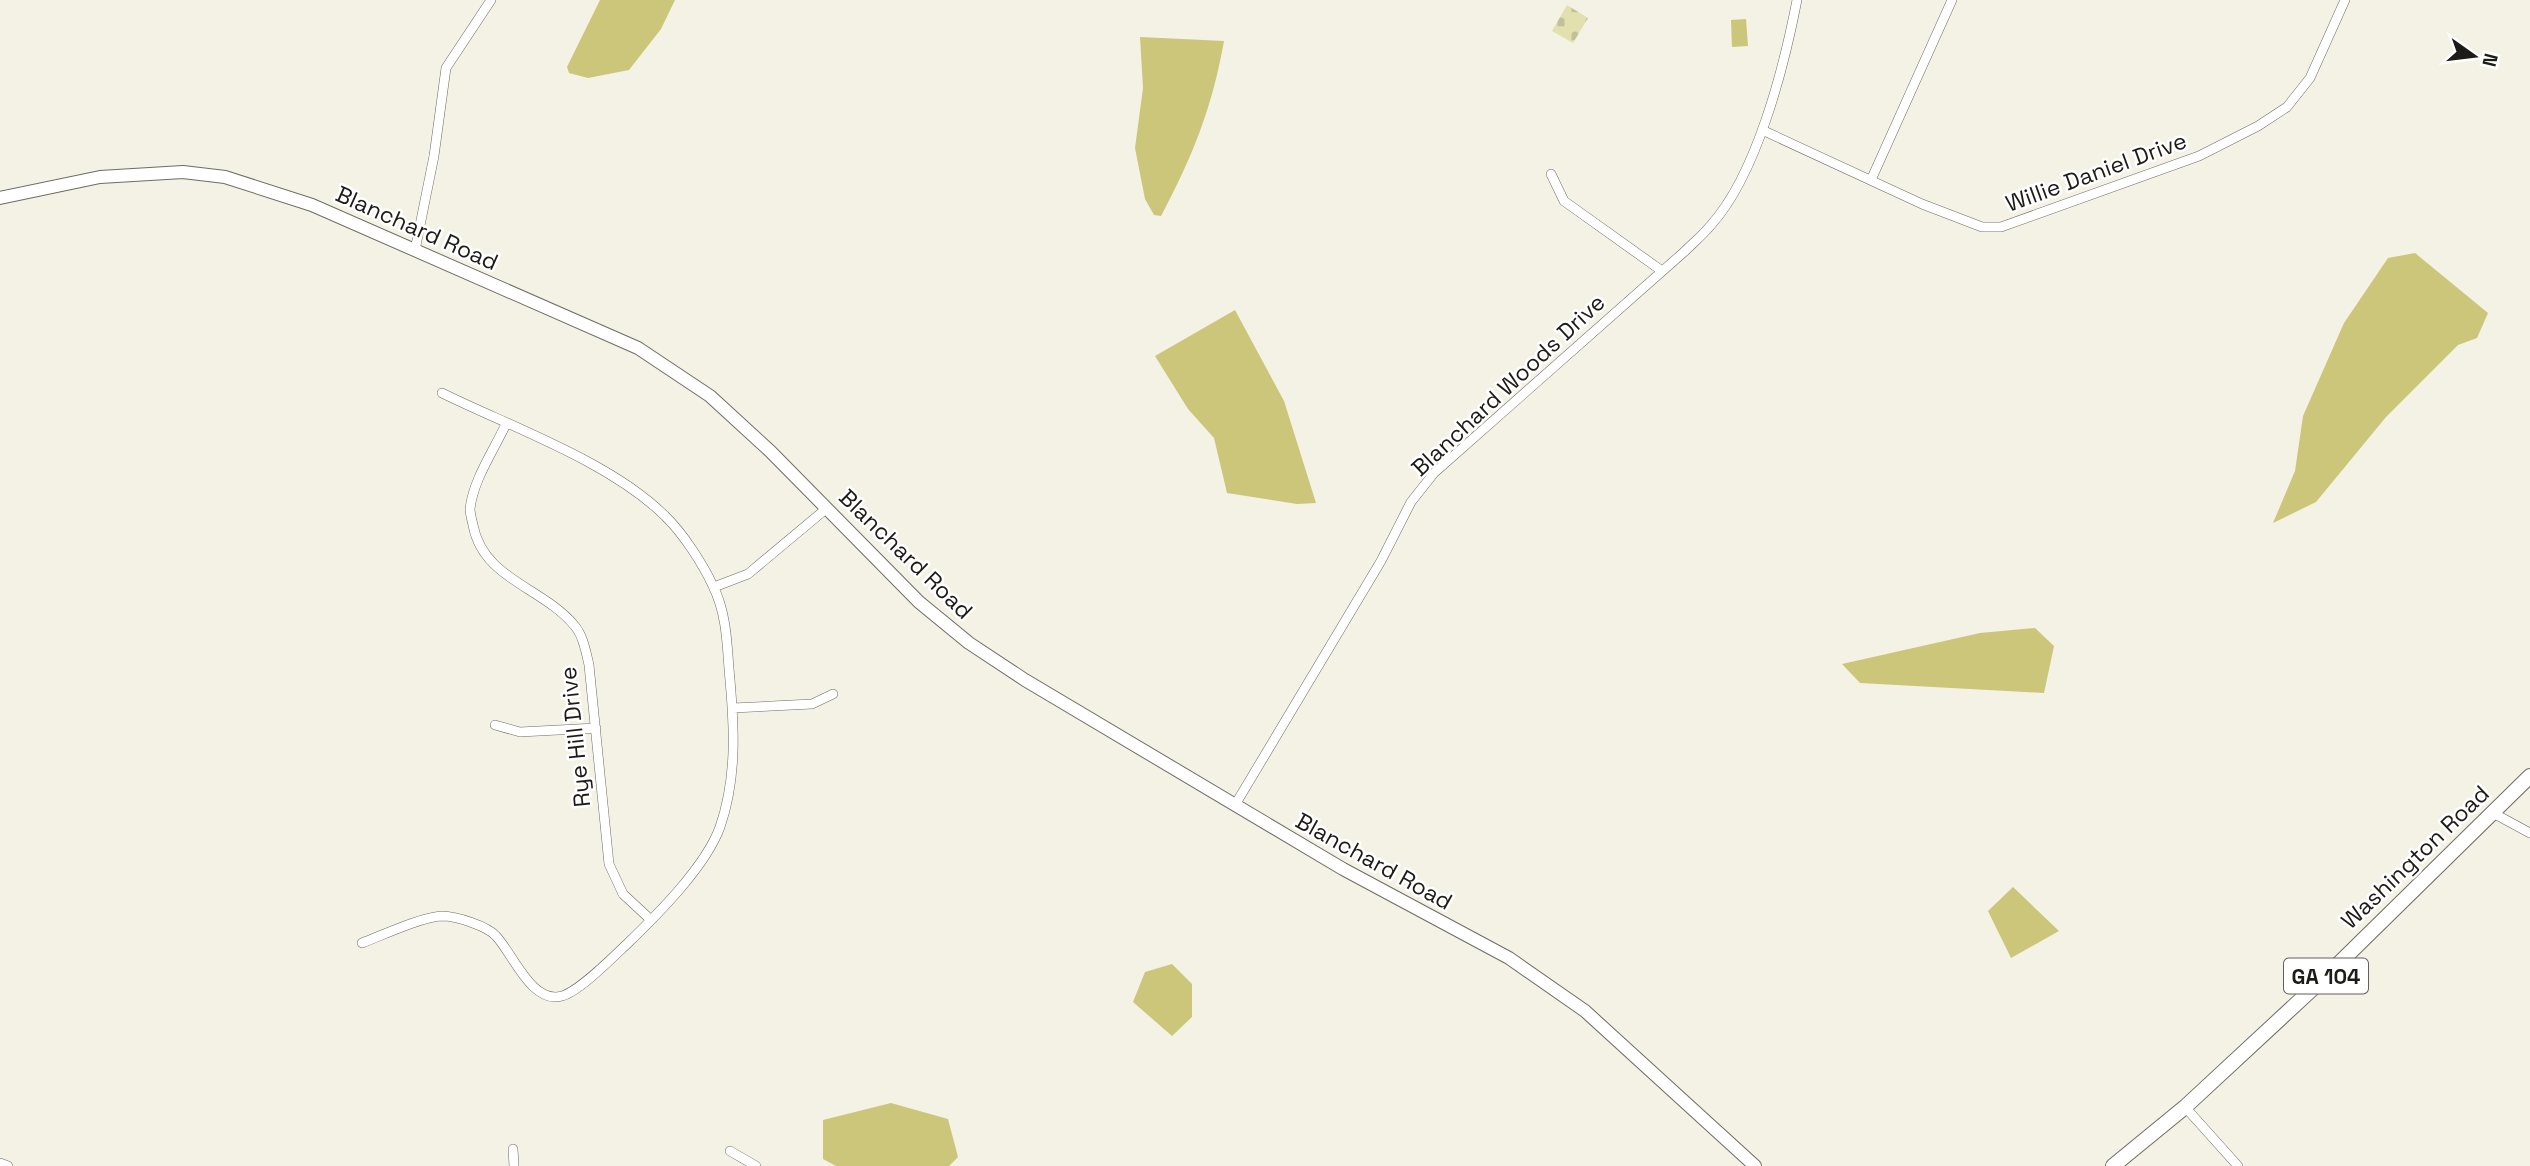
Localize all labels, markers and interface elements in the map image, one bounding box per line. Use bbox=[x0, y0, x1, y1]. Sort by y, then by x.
north arrow bbox=[2439, 21, 2509, 91]
text: N bbox=[2476, 51, 2504, 69]
street label: Willie Daniel Drive bbox=[2001, 125, 2191, 219]
street label: Blanchard Road bbox=[331, 179, 503, 277]
street label: Blanchard Woods Drive bbox=[1405, 287, 1611, 483]
street label: Blanchard Road bbox=[833, 483, 979, 625]
street label: Rye Hill Drive bbox=[553, 665, 597, 809]
street label: Washington Road bbox=[2335, 779, 2495, 935]
street label: Blanchard Road bbox=[1290, 806, 1458, 916]
road number: GA 104 bbox=[2284, 958, 2368, 993]

